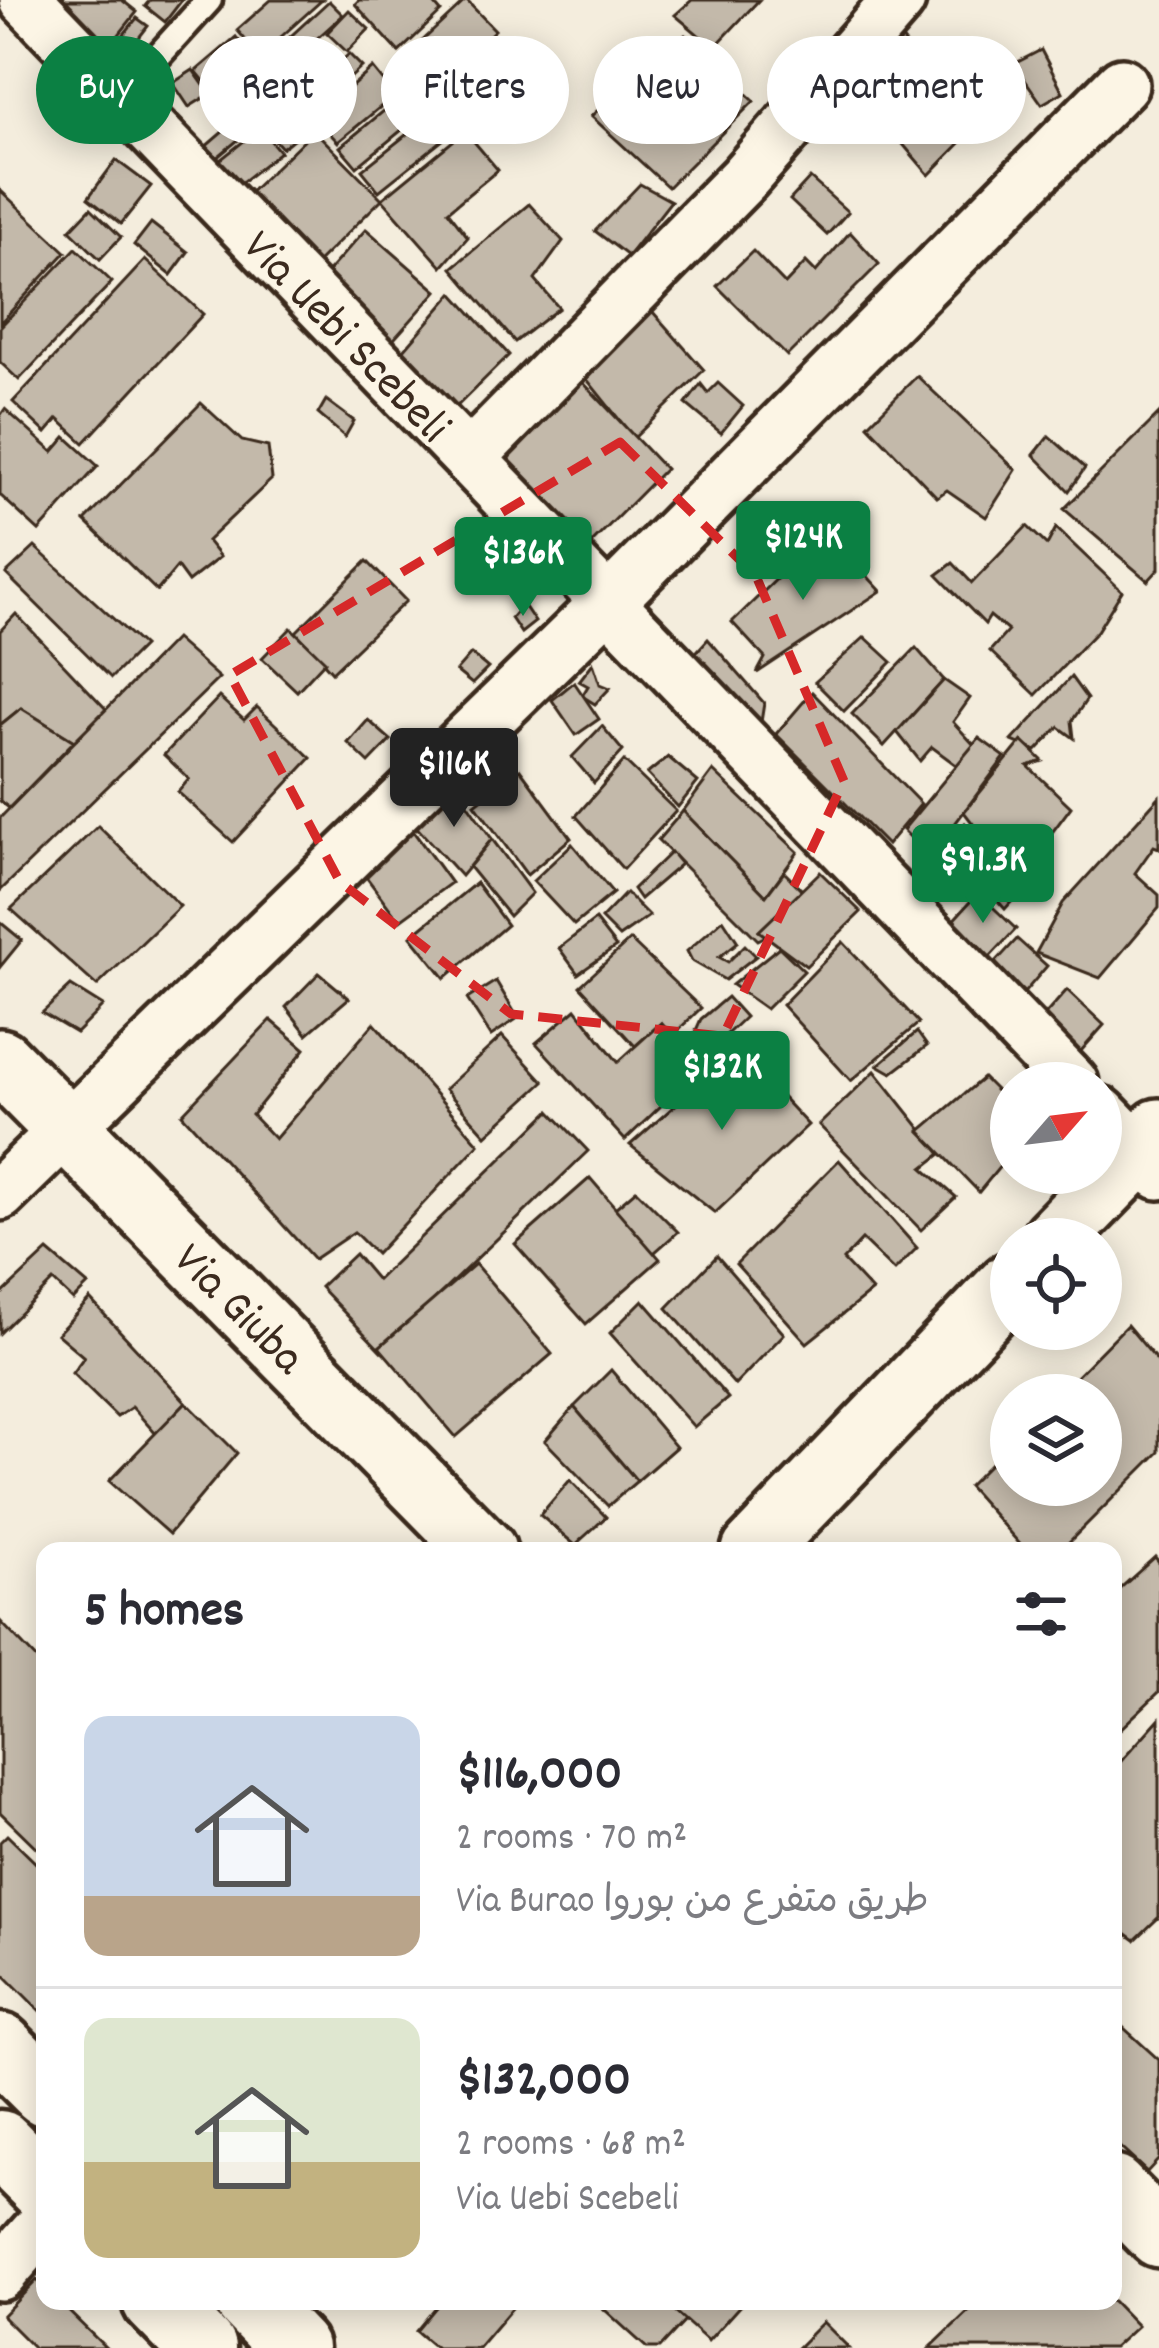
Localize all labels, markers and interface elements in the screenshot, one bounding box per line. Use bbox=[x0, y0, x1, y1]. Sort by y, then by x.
chip: Buy bbox=[36, 36, 175, 144]
chip: Rent bbox=[199, 36, 357, 144]
chip: Filters bbox=[381, 36, 569, 144]
chip: New bbox=[593, 36, 743, 144]
chip: Apartment bbox=[767, 36, 1026, 144]
street label: Via Uebi Scebeli bbox=[224, 217, 464, 462]
pin: $124K bbox=[719, 501, 887, 603]
text: $124K bbox=[763, 512, 843, 567]
pin: $136K bbox=[439, 517, 607, 619]
text: $136K bbox=[482, 528, 564, 583]
pin: $116K bbox=[370, 728, 538, 830]
text: $116K bbox=[417, 739, 491, 794]
pin: $91.3K bbox=[885, 824, 1081, 926]
text: $91.3K bbox=[939, 835, 1027, 890]
pin: $132K bbox=[638, 1031, 806, 1133]
text: $132K bbox=[682, 1042, 762, 1097]
north arrow bbox=[990, 1062, 1122, 1194]
map controls bbox=[990, 1062, 1122, 1506]
button: locate bbox=[990, 1218, 1122, 1350]
street label: Via Giuba bbox=[155, 1229, 320, 1394]
button: layers bbox=[990, 1374, 1122, 1506]
text: 5 homes bbox=[84, 1578, 244, 1650]
icon: filters bbox=[1008, 1581, 1074, 1647]
text: $116,000 bbox=[456, 1741, 622, 1813]
icon: home bbox=[180, 1764, 324, 1908]
text: 2 rooms · 70 m² bbox=[456, 1813, 687, 1868]
text: Via Burao طريق متفرع من بوروا bbox=[456, 1876, 929, 1931]
text: $132,000 bbox=[456, 2047, 631, 2119]
icon: home bbox=[180, 2066, 324, 2210]
text: 2 rooms · 68 m² bbox=[456, 2119, 686, 2174]
text: Via Uebi Scebeli bbox=[456, 2174, 679, 2229]

